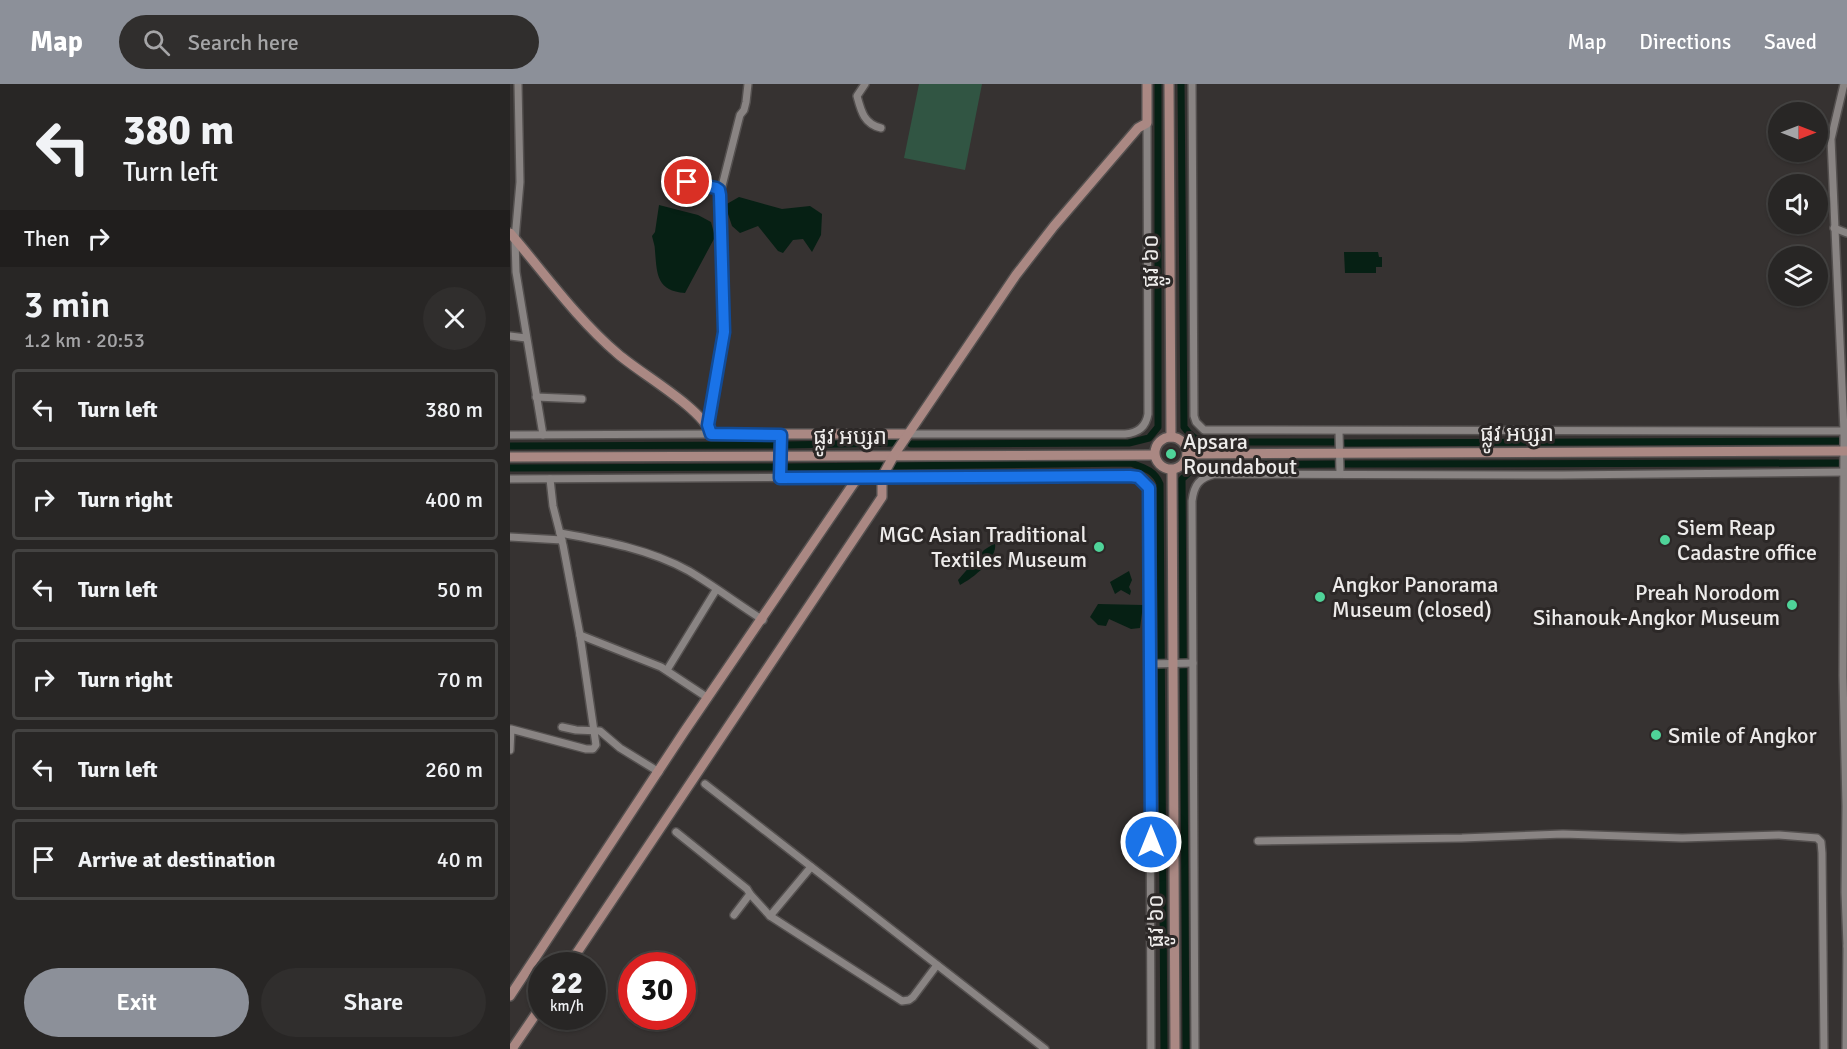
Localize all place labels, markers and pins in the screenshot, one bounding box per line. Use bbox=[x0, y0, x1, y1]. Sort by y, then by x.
pin bbox=[661, 156, 712, 207]
place label: Apsara Roundabout bbox=[1183, 428, 1297, 480]
marker: Apsara Roundabout bbox=[1164, 447, 1178, 461]
place label: Siem Reap Cadastre office bbox=[1677, 514, 1817, 566]
place label: MGC Asian Traditional Textiles Museum bbox=[879, 521, 1087, 573]
marker: Siem Reap Cadastre office bbox=[1658, 533, 1672, 547]
marker: MGC Asian Traditional Textiles Museum bbox=[1092, 540, 1106, 554]
place label: Angkor Panorama Museum (closed) bbox=[1332, 571, 1498, 623]
place label: Preah Norodom Sihanouk-Angkor Museum bbox=[1533, 579, 1780, 631]
marker: Angkor Panorama Museum (closed) bbox=[1313, 590, 1327, 604]
marker: Preah Norodom Sihanouk-Angkor Museum bbox=[1785, 598, 1799, 612]
place label: Smile of Angkor bbox=[1668, 722, 1817, 749]
marker: Smile of Angkor bbox=[1649, 728, 1663, 742]

